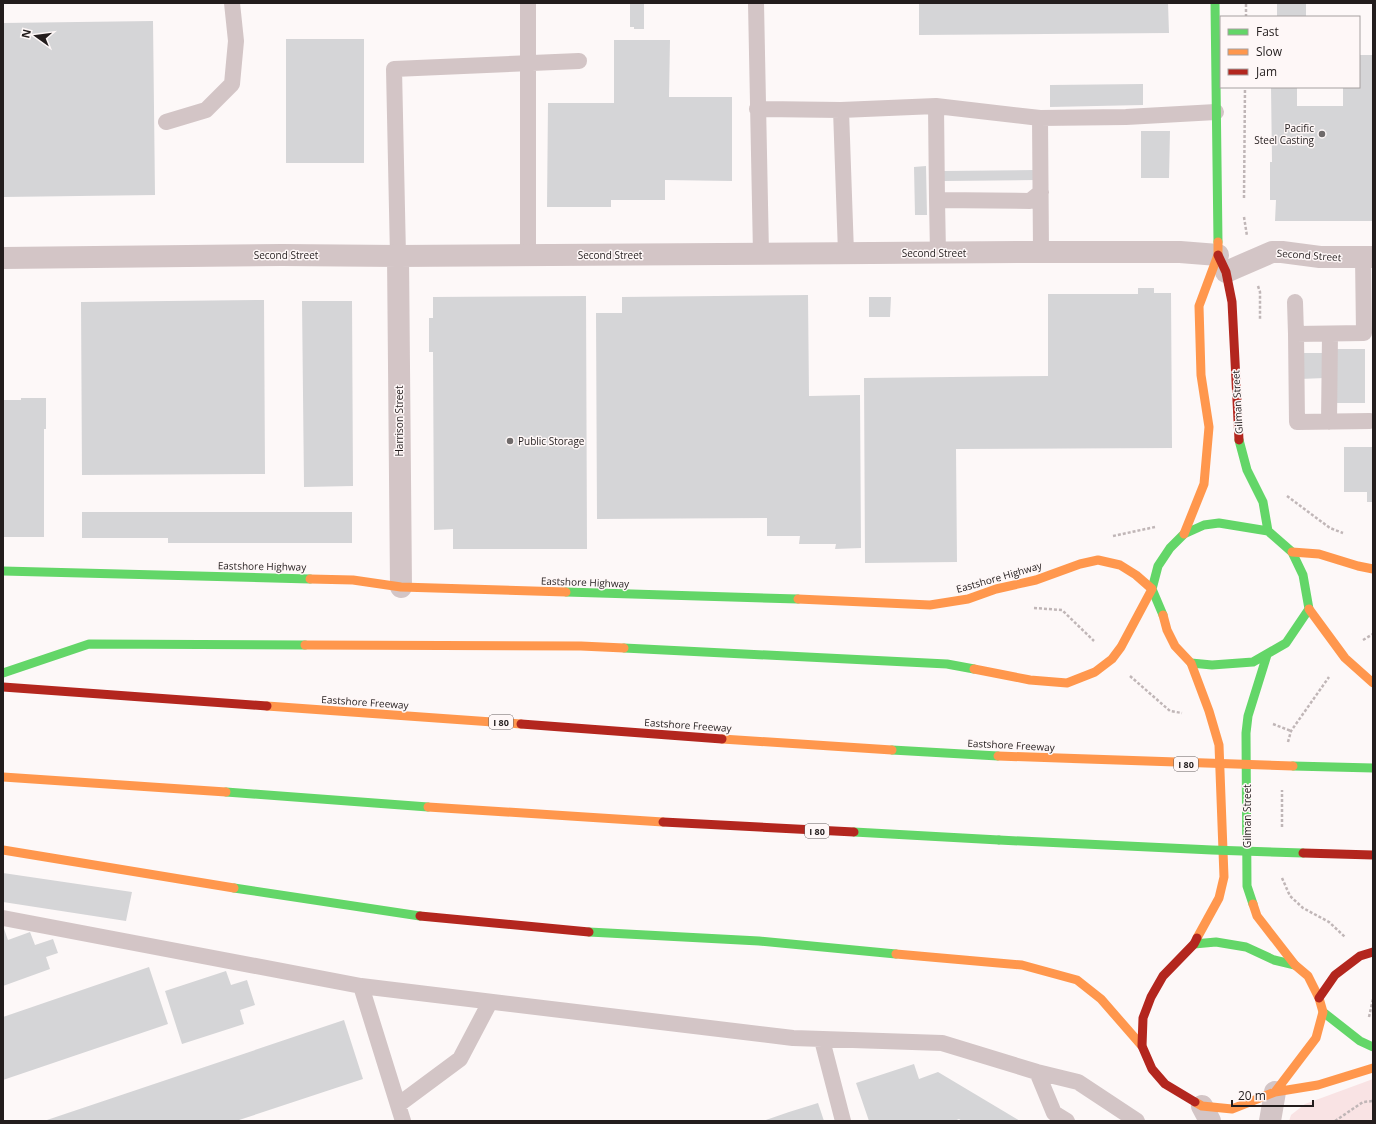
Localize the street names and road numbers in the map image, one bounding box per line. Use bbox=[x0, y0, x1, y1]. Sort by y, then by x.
street label: Second Street bbox=[902, 246, 967, 260]
street label: Second Street bbox=[1276, 246, 1342, 264]
street label: Second Street bbox=[254, 248, 319, 262]
street label: Second Street bbox=[578, 248, 643, 262]
street label: Gilman Street bbox=[1228, 369, 1246, 434]
street label: Harrison Street bbox=[392, 385, 406, 457]
street label: Eastshore Highway bbox=[218, 558, 307, 574]
street label: Eastshore Highway bbox=[955, 558, 1044, 596]
street label: Eastshore Highway bbox=[541, 573, 630, 591]
street label: Eastshore Freeway bbox=[321, 692, 410, 712]
road number: I 80 bbox=[489, 715, 513, 729]
street label: Eastshore Freeway bbox=[644, 715, 733, 735]
street label: Eastshore Freeway bbox=[967, 736, 1056, 754]
road number: I 80 bbox=[1174, 757, 1198, 771]
street label: Gilman Street bbox=[1240, 784, 1254, 848]
road number: I 80 bbox=[805, 824, 829, 838]

